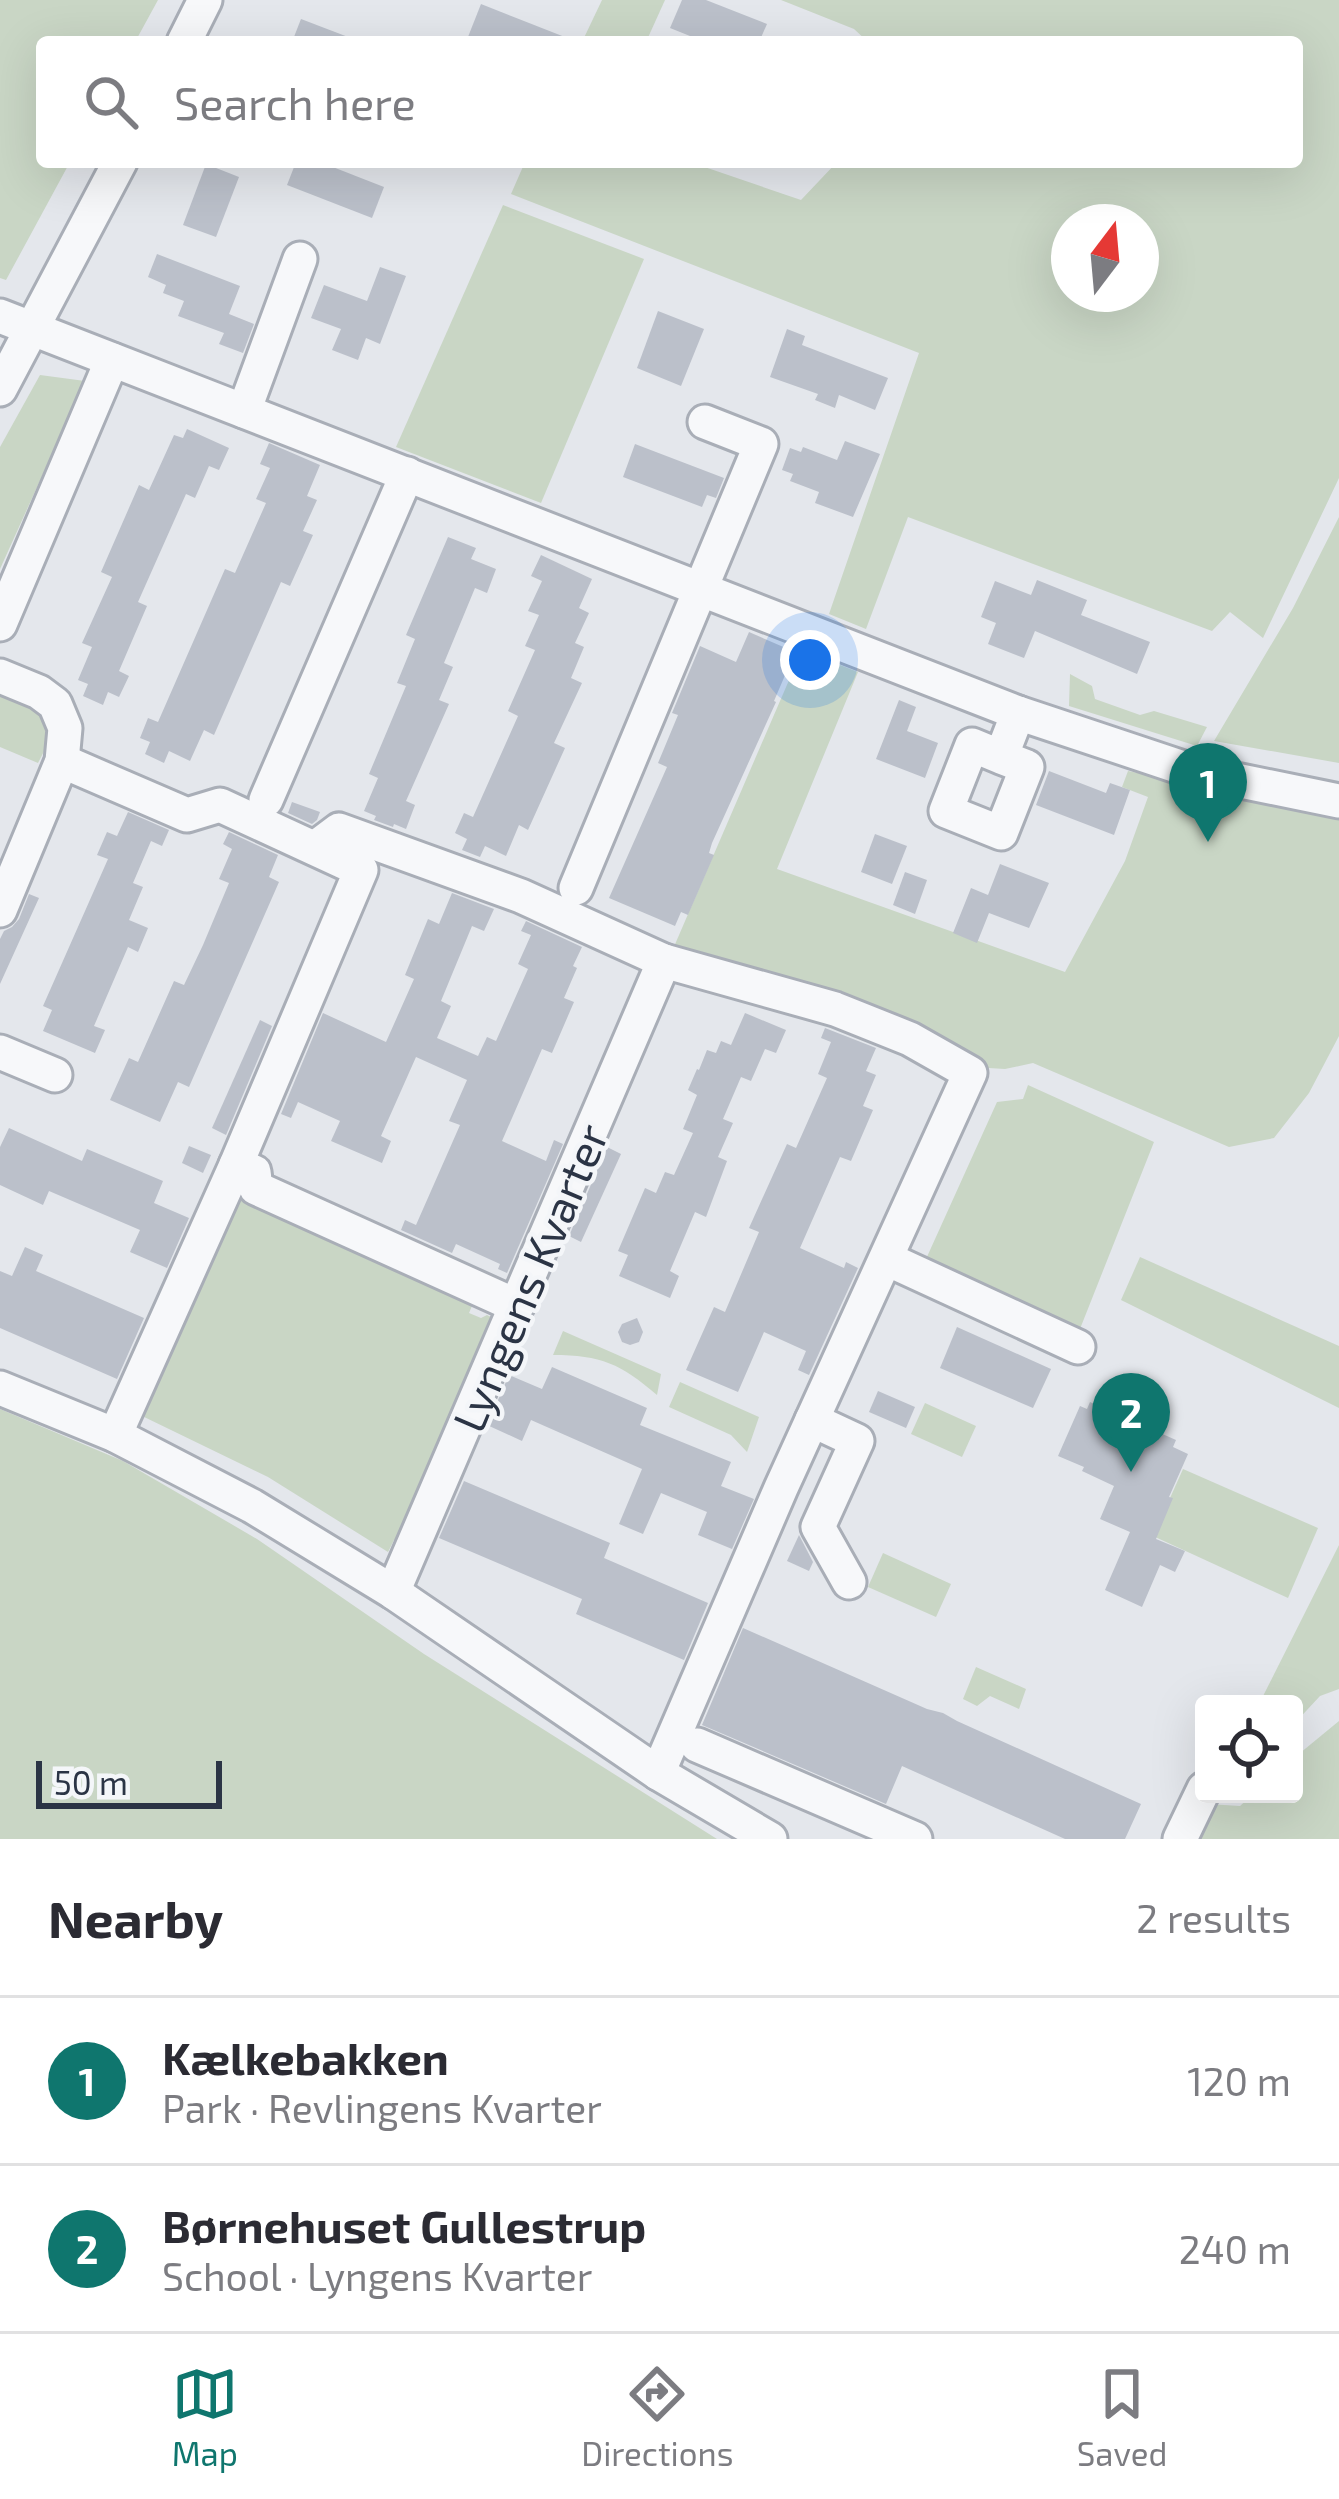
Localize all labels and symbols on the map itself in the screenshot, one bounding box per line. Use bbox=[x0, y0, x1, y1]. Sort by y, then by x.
north arrow bbox=[1051, 204, 1159, 312]
your location bbox=[780, 630, 840, 690]
pin: 1 bbox=[1169, 743, 1247, 842]
street label: Lyngens Kvarter bbox=[440, 1115, 618, 1439]
pin: 2 bbox=[1092, 1373, 1170, 1472]
scale bar bbox=[36, 1755, 222, 1808]

